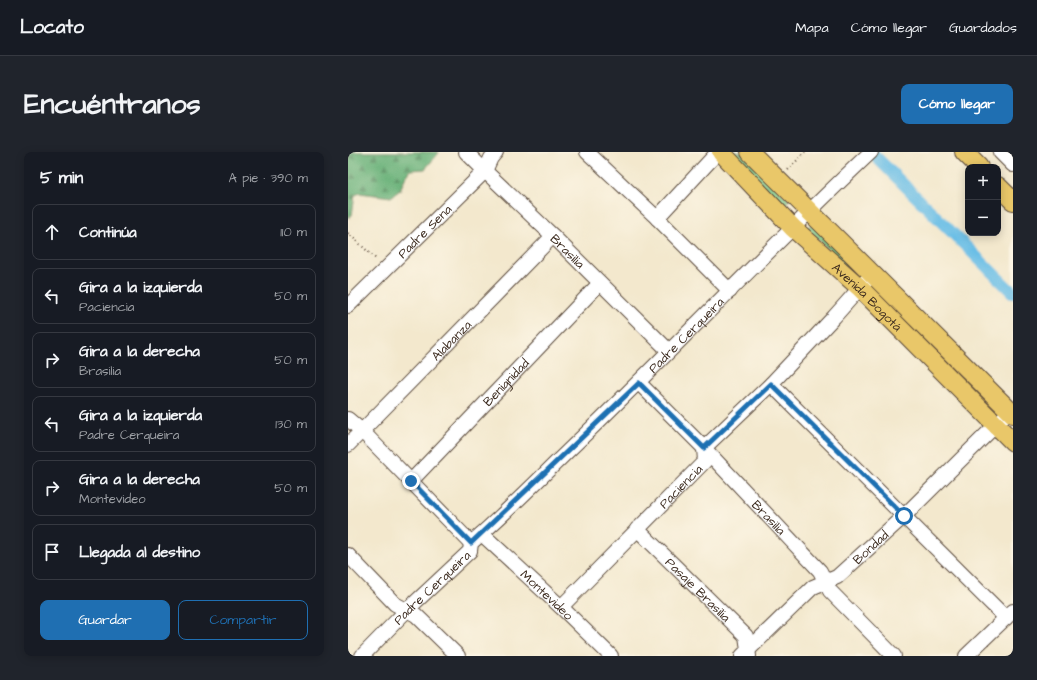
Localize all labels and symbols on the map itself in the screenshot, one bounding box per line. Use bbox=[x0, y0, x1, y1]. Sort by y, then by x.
street label: Padre Sena bbox=[394, 201, 456, 262]
street label: Brasilia bbox=[546, 230, 589, 273]
street label: Avenida Bogotá bbox=[828, 259, 906, 336]
street label: Padre Cerqueira bbox=[645, 293, 729, 377]
street label: Alabanza bbox=[428, 316, 476, 365]
street label: Benignidad bbox=[479, 354, 534, 410]
street label: Paciencia bbox=[655, 460, 707, 513]
route end bbox=[402, 472, 420, 490]
street label: Brasilia bbox=[747, 496, 790, 540]
route start bbox=[895, 507, 913, 525]
street label: Bondad bbox=[849, 526, 893, 569]
street label: Padre Cerqueira bbox=[390, 547, 475, 629]
street label: Pasaje Brasilia bbox=[661, 554, 735, 626]
street label: Montevideo bbox=[516, 566, 578, 625]

